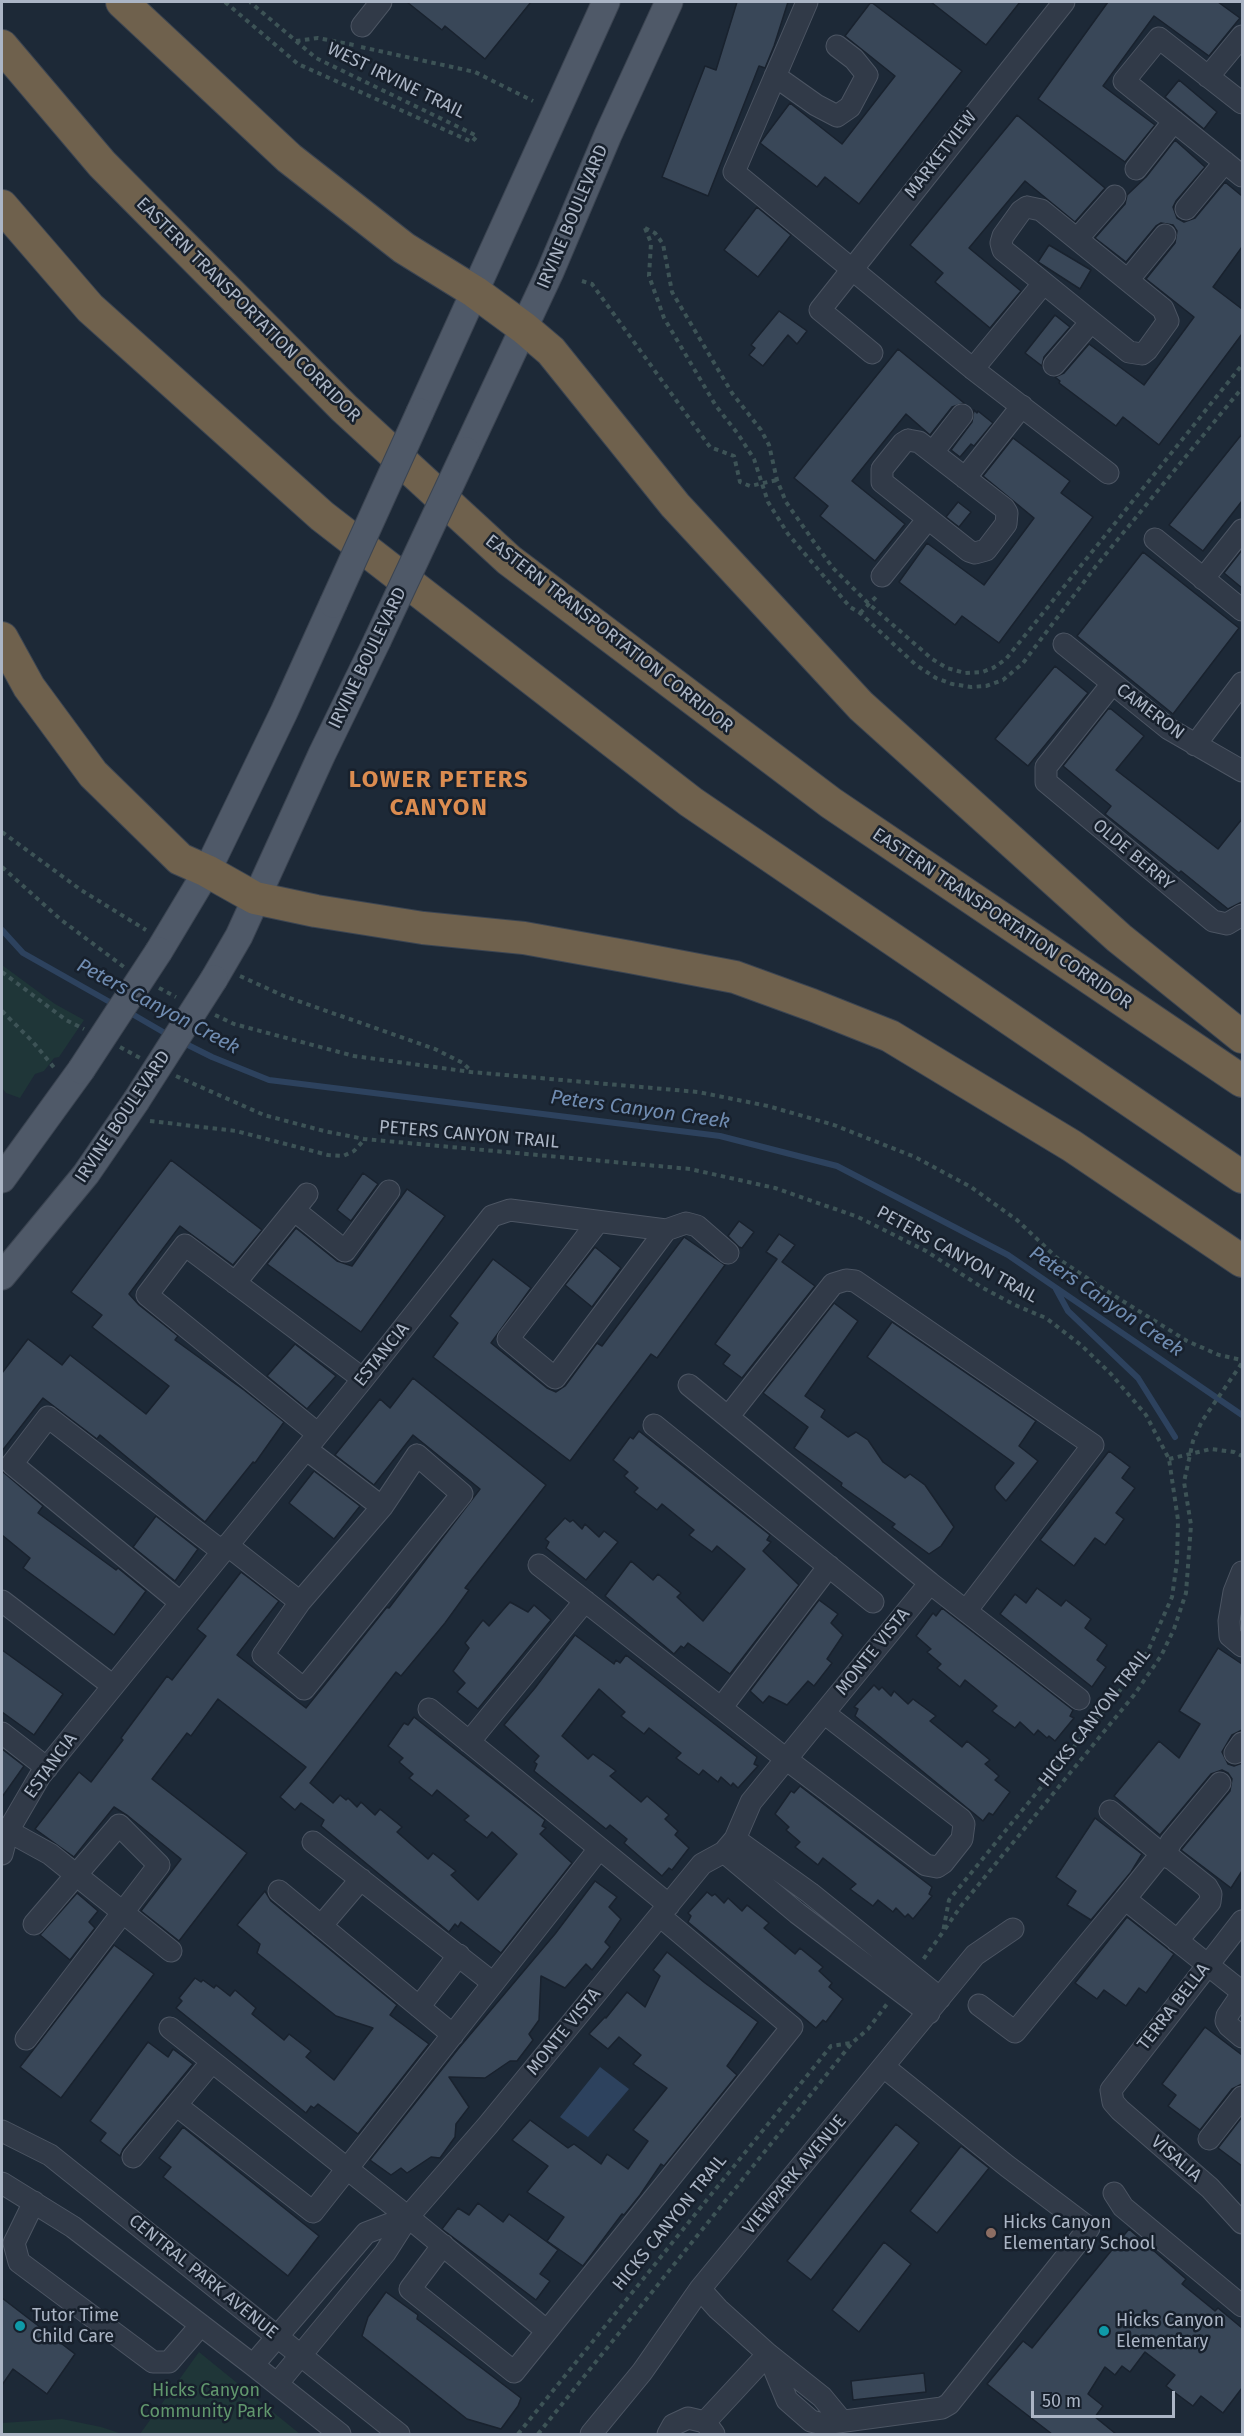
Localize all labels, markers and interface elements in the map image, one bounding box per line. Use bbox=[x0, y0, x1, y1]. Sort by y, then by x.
street label: WEST IRVINE TRAIL bbox=[324, 38, 468, 124]
street label: MARKETVIEW bbox=[900, 107, 982, 203]
street label: IRVINE BOULEVARD bbox=[533, 142, 613, 292]
street label: EASTERN TRANSPORTATION CORRIDOR bbox=[131, 193, 365, 427]
street label: EASTERN TRANSPORTATION CORRIDOR bbox=[481, 531, 737, 737]
street label: IRVINE BOULEVARD bbox=[324, 584, 412, 732]
street label: CAMERON bbox=[1112, 679, 1188, 745]
district label: LOWER PETERS CANYON bbox=[349, 766, 529, 822]
street label: OLDE BERRY bbox=[1088, 815, 1178, 895]
street label: EASTERN TRANSPORTATION CORRIDOR bbox=[868, 824, 1136, 1014]
water label: Peters Canyon Creek bbox=[73, 954, 243, 1060]
street label: IRVINE BOULEVARD bbox=[71, 1047, 175, 1187]
water label: Peters Canyon Creek bbox=[549, 1086, 731, 1134]
street label: PETERS CANYON TRAIL bbox=[378, 1116, 560, 1154]
street label: PETERS CANYON TRAIL bbox=[873, 1202, 1041, 1308]
water label: Peters Canyon Creek bbox=[1024, 1241, 1188, 1363]
street label: ESTANCIA bbox=[350, 1319, 414, 1391]
street label: MONTE VISTA bbox=[831, 1604, 915, 1700]
street label: HICKS CANYON TRAIL bbox=[1034, 1645, 1156, 1791]
street label: ESTANCIA bbox=[20, 1729, 82, 1803]
street label: TERRA BELLA bbox=[1133, 1959, 1215, 2055]
street label: MONTE VISTA bbox=[522, 1984, 606, 2080]
street label: VIEWPARK AVENUE bbox=[739, 2111, 851, 2239]
street label: VISALIA bbox=[1146, 2131, 1206, 2187]
street label: HICKS CANYON TRAIL bbox=[608, 2151, 732, 2295]
street label: CENTRAL PARK AVENUE bbox=[124, 2210, 282, 2344]
place label: Hicks Canyon Elementary School bbox=[1003, 2212, 1155, 2254]
marker: Hicks Canyon Elementary School bbox=[984, 2226, 998, 2240]
place label: Tutor Time Child Care bbox=[32, 2305, 119, 2348]
place label: Hicks Canyon Elementary bbox=[1116, 2310, 1224, 2352]
marker: Tutor Time Child Care bbox=[13, 2319, 27, 2333]
marker: Hicks Canyon Elementary bbox=[1097, 2324, 1111, 2338]
scale bar bbox=[1034, 2379, 1178, 2417]
park label: Hicks Canyon Community Park bbox=[140, 2380, 272, 2422]
text: 50 m bbox=[1042, 2390, 1081, 2412]

